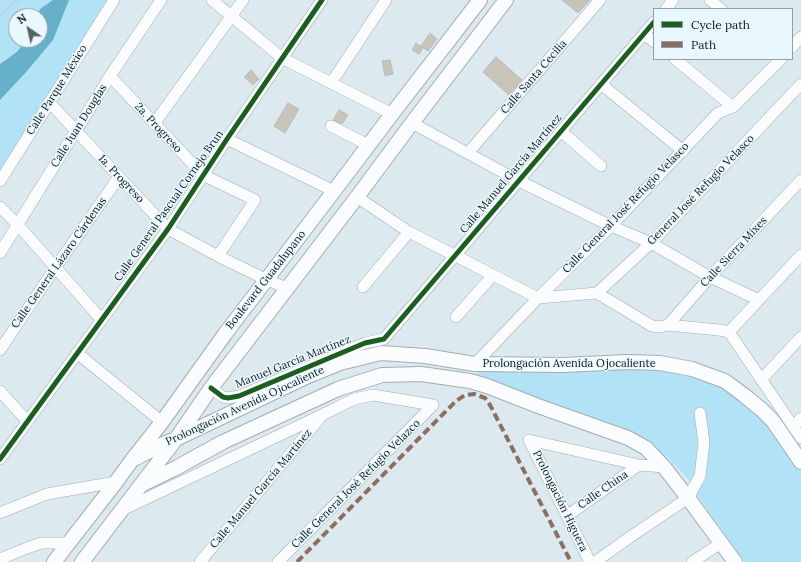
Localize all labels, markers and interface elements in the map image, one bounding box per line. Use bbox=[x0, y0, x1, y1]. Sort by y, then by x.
north arrow bbox=[8, 8, 48, 48]
legend bbox=[653, 8, 793, 60]
text: N bbox=[14, 11, 29, 27]
text: Cycle path bbox=[691, 17, 750, 32]
street label: Calle Santa Cecilia bbox=[498, 37, 570, 117]
text: Path bbox=[691, 37, 716, 52]
street label: Calle Parque México bbox=[24, 42, 90, 138]
street label: Calle Juan Douglas bbox=[48, 82, 110, 170]
street label: 2a. Progreso bbox=[132, 100, 184, 156]
street label: Calle Manuel García Martínez bbox=[457, 112, 565, 236]
street label: Calle General Pascual Cornejo Brun bbox=[112, 128, 226, 284]
street label: General José Refugio Velasco bbox=[645, 132, 757, 248]
street label: Calle General José Refugio Velasco bbox=[560, 140, 692, 276]
street label: 1a. Progreso bbox=[95, 152, 147, 206]
street label: Calle General Lázaro Cárdenas bbox=[9, 195, 109, 331]
street label: Calle Sierra Mixes bbox=[698, 214, 770, 290]
street label: Boulevard Guadalupano bbox=[223, 228, 309, 332]
street label: Manuel García Martínez bbox=[233, 333, 353, 391]
street label: Prolongación Avenida Ojocaliente bbox=[482, 357, 656, 371]
street label: Prolongación Avenida Ojocaliente bbox=[164, 363, 326, 449]
street label: Calle General José Refugio Velazco bbox=[289, 417, 423, 551]
street label: Calle Manuel García Martínez bbox=[207, 427, 315, 551]
street label: Prolongación Higuera bbox=[530, 448, 590, 554]
street label: Calle China bbox=[575, 468, 631, 512]

